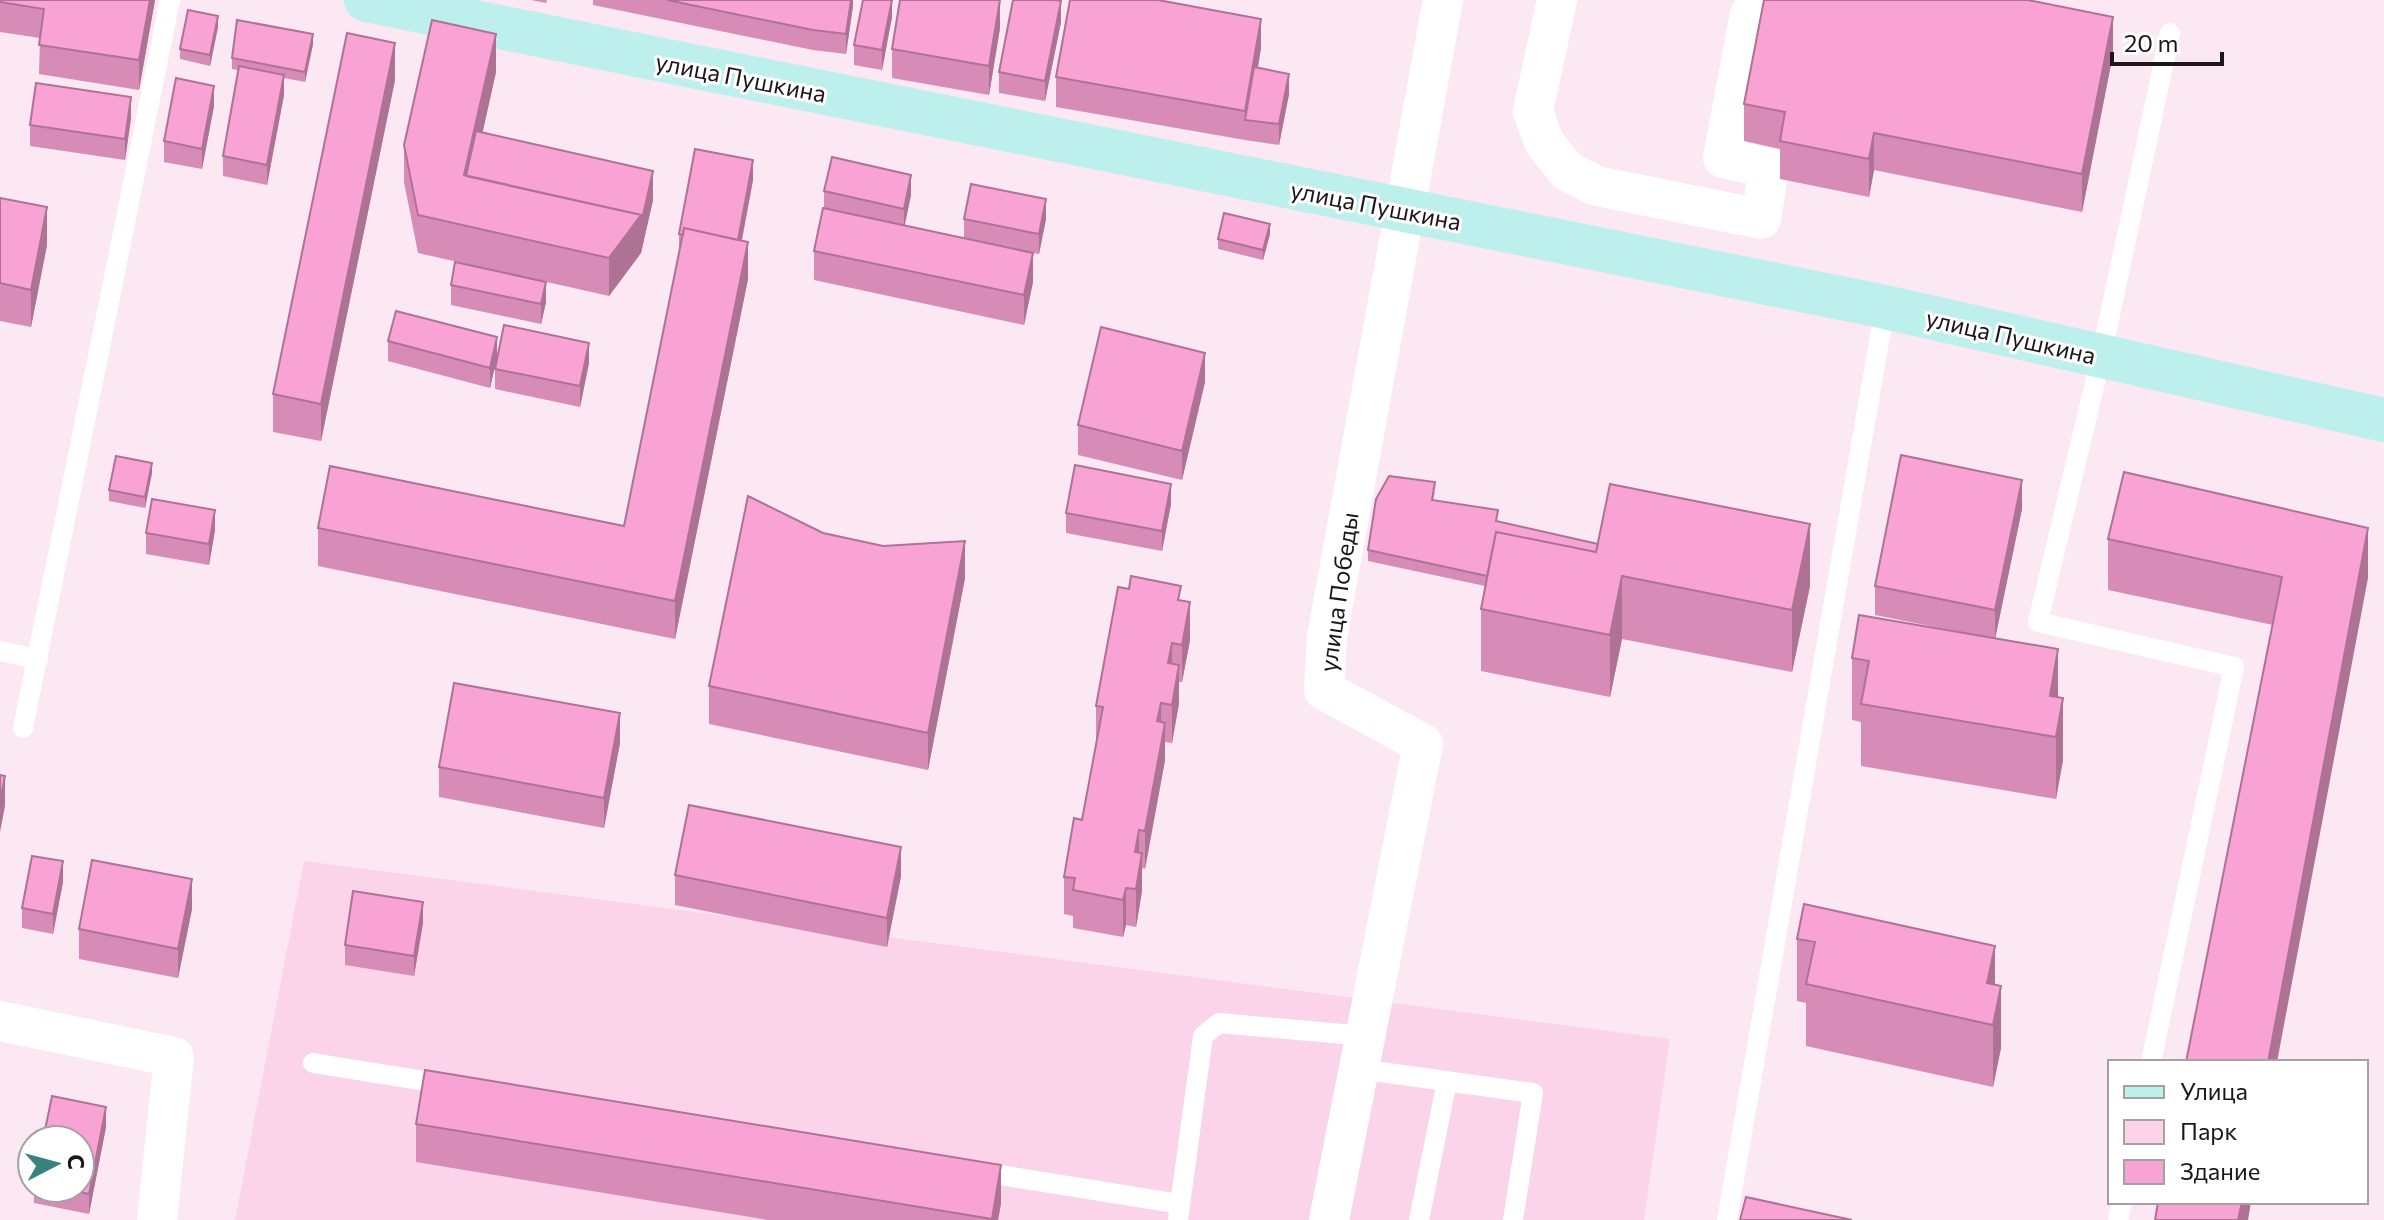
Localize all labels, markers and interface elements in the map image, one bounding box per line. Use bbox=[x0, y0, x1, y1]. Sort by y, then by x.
scale bar bbox=[2112, 16, 2222, 66]
text: 20 m bbox=[2124, 28, 2178, 57]
street label: улица Пушкина bbox=[653, 46, 829, 108]
street label: улица Пушкина bbox=[1288, 174, 1464, 236]
street label: улица Пушкина bbox=[1923, 302, 2099, 370]
street label: улица Победы bbox=[1312, 510, 1364, 674]
legend bbox=[2108, 1060, 2368, 1204]
text: Улица bbox=[2180, 1076, 2248, 1105]
text: Парк bbox=[2180, 1116, 2237, 1145]
north arrow bbox=[16, 1124, 96, 1204]
text: С bbox=[62, 1153, 91, 1171]
text: Здание bbox=[2180, 1156, 2260, 1185]

